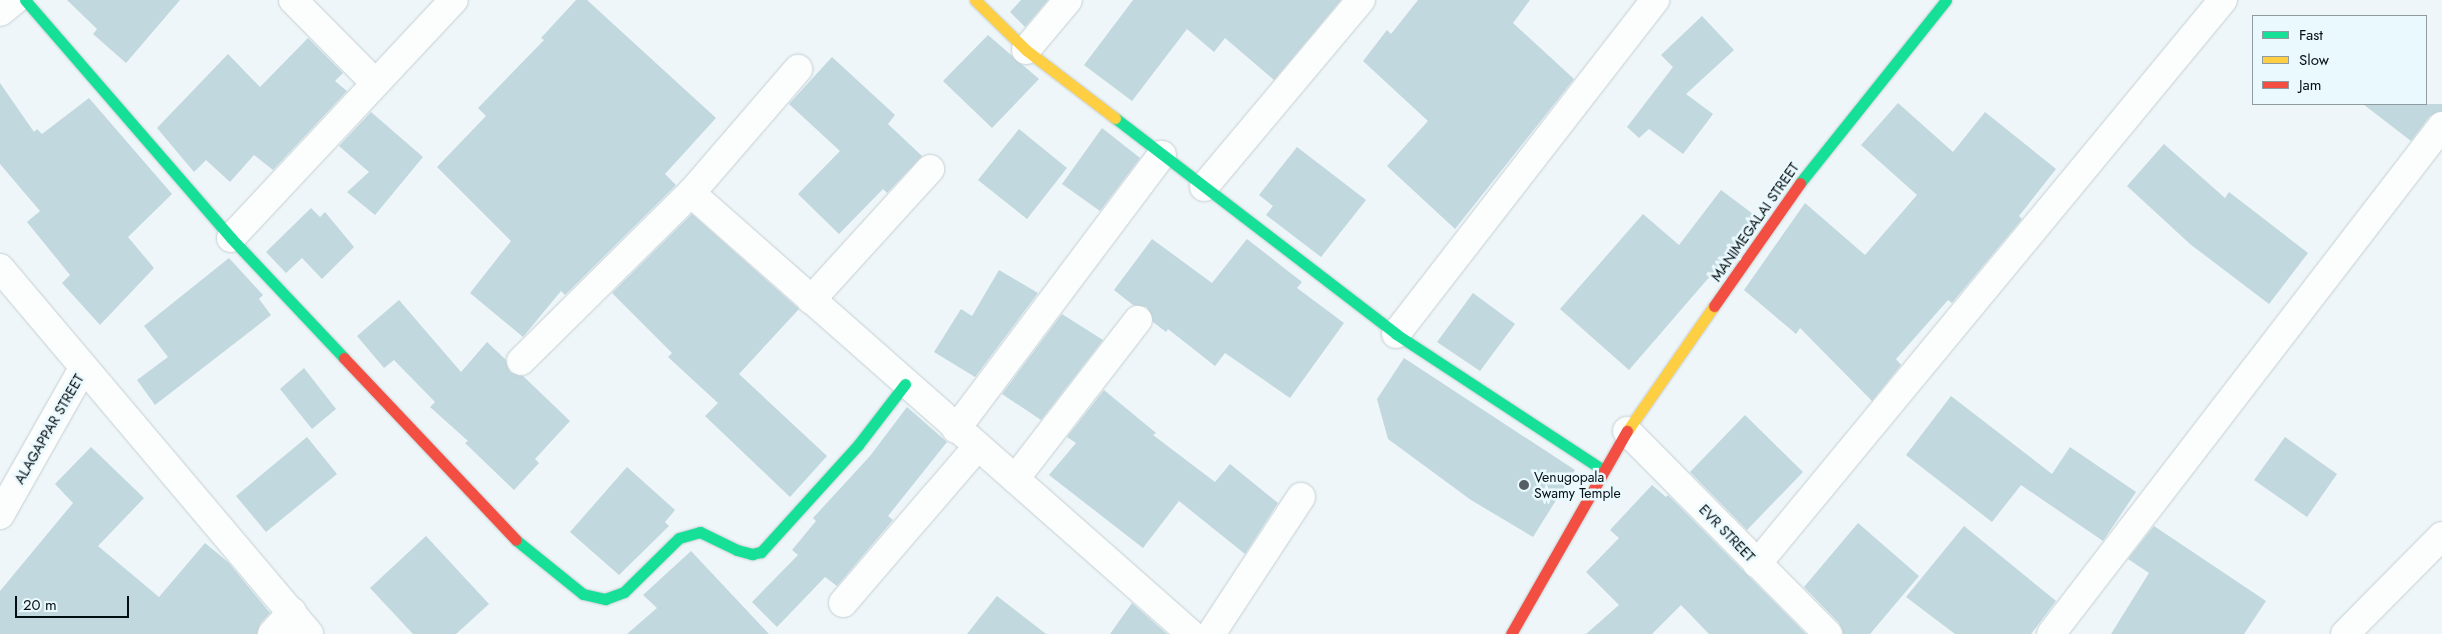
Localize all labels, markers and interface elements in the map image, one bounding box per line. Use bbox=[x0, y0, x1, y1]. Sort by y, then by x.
legend bbox=[2252, 15, 2427, 105]
text: Fast bbox=[2299, 24, 2323, 46]
text: Slow bbox=[2299, 49, 2329, 71]
text: Jam bbox=[2299, 74, 2322, 96]
street label: MANIMEGALAI STREET bbox=[1708, 159, 1802, 285]
street label: ALAGAPPAR STREET bbox=[11, 371, 87, 487]
place label: Venugopala Swamy Temple bbox=[1534, 469, 1621, 502]
marker: Venugopala Swamy Temple bbox=[1518, 479, 1530, 491]
street label: EVR STREET bbox=[1696, 501, 1758, 565]
scale bar bbox=[18, 586, 131, 618]
text: 20 m bbox=[23, 594, 57, 616]

